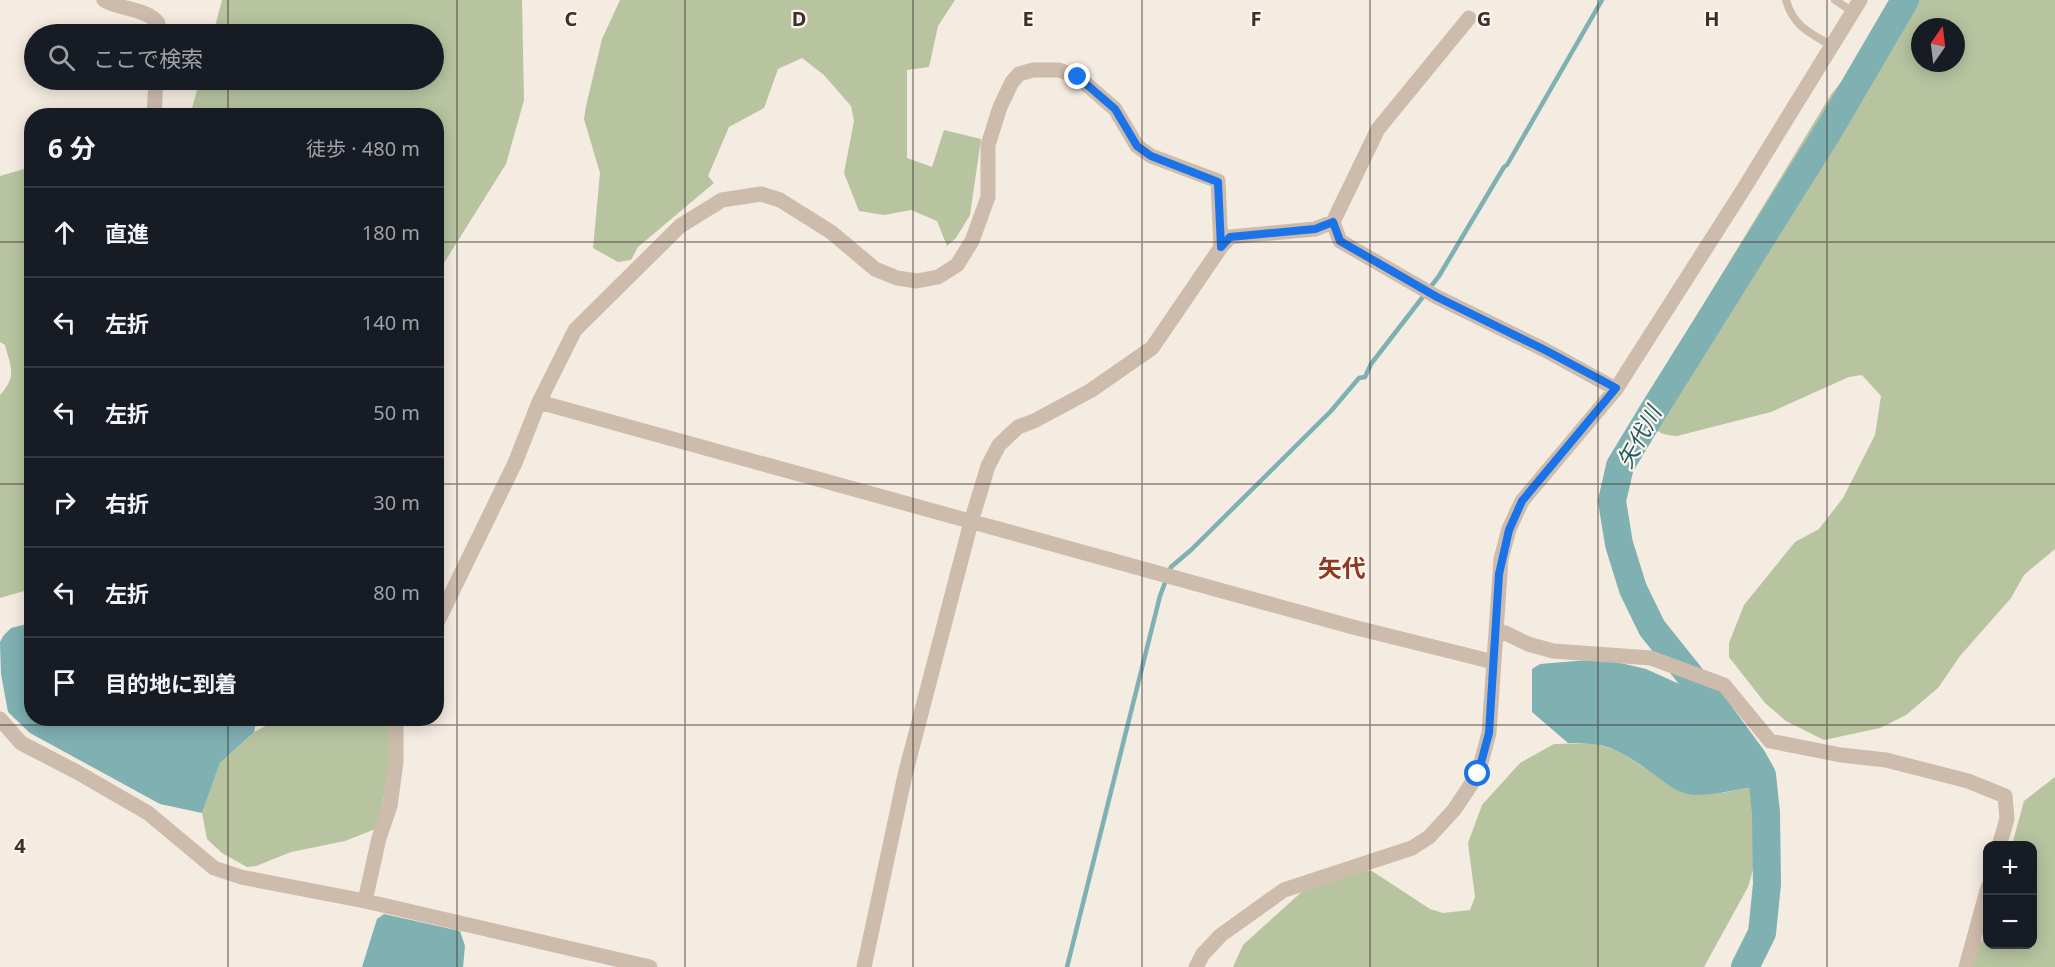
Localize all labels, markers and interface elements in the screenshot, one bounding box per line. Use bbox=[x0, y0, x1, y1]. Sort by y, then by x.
text: C bbox=[565, 5, 578, 32]
text: D bbox=[792, 5, 806, 32]
text: E bbox=[1022, 5, 1034, 32]
text: F bbox=[1251, 5, 1261, 32]
text: G bbox=[1477, 5, 1491, 32]
text: H bbox=[1704, 5, 1720, 32]
north arrow bbox=[1911, 18, 1965, 72]
search box bbox=[24, 24, 444, 90]
icon: search bbox=[45, 41, 78, 74]
text: ここで検索 bbox=[93, 43, 203, 73]
route end bbox=[1064, 63, 1090, 89]
text: 6 分 bbox=[48, 130, 96, 166]
text: 徒歩 · 480 m bbox=[306, 135, 420, 162]
icon: ahead bbox=[48, 216, 81, 249]
text: 直進 bbox=[105, 218, 149, 248]
text: 180 m bbox=[362, 219, 420, 246]
icon: left bbox=[48, 306, 81, 339]
text: 左折 bbox=[105, 308, 149, 338]
text: 140 m bbox=[362, 309, 420, 336]
icon: left bbox=[48, 396, 81, 429]
text: 左折 bbox=[105, 398, 149, 428]
text: 50 m bbox=[373, 399, 420, 426]
water label: 矢代川 bbox=[1609, 399, 1668, 473]
icon: right bbox=[48, 486, 81, 519]
text: 右折 bbox=[105, 488, 149, 518]
text: 30 m bbox=[373, 489, 420, 516]
district label: 矢代 bbox=[1318, 551, 1366, 584]
icon: left bbox=[48, 576, 81, 609]
text: 左折 bbox=[105, 578, 149, 608]
text: 80 m bbox=[373, 579, 420, 606]
icon: arrive bbox=[48, 666, 81, 699]
text: 目的地に到着 bbox=[105, 668, 237, 698]
route start bbox=[1464, 760, 1490, 786]
text: 4 bbox=[14, 832, 26, 859]
map controls bbox=[1983, 841, 2037, 949]
button: + bbox=[1983, 841, 2037, 895]
button: − bbox=[1983, 895, 2037, 949]

